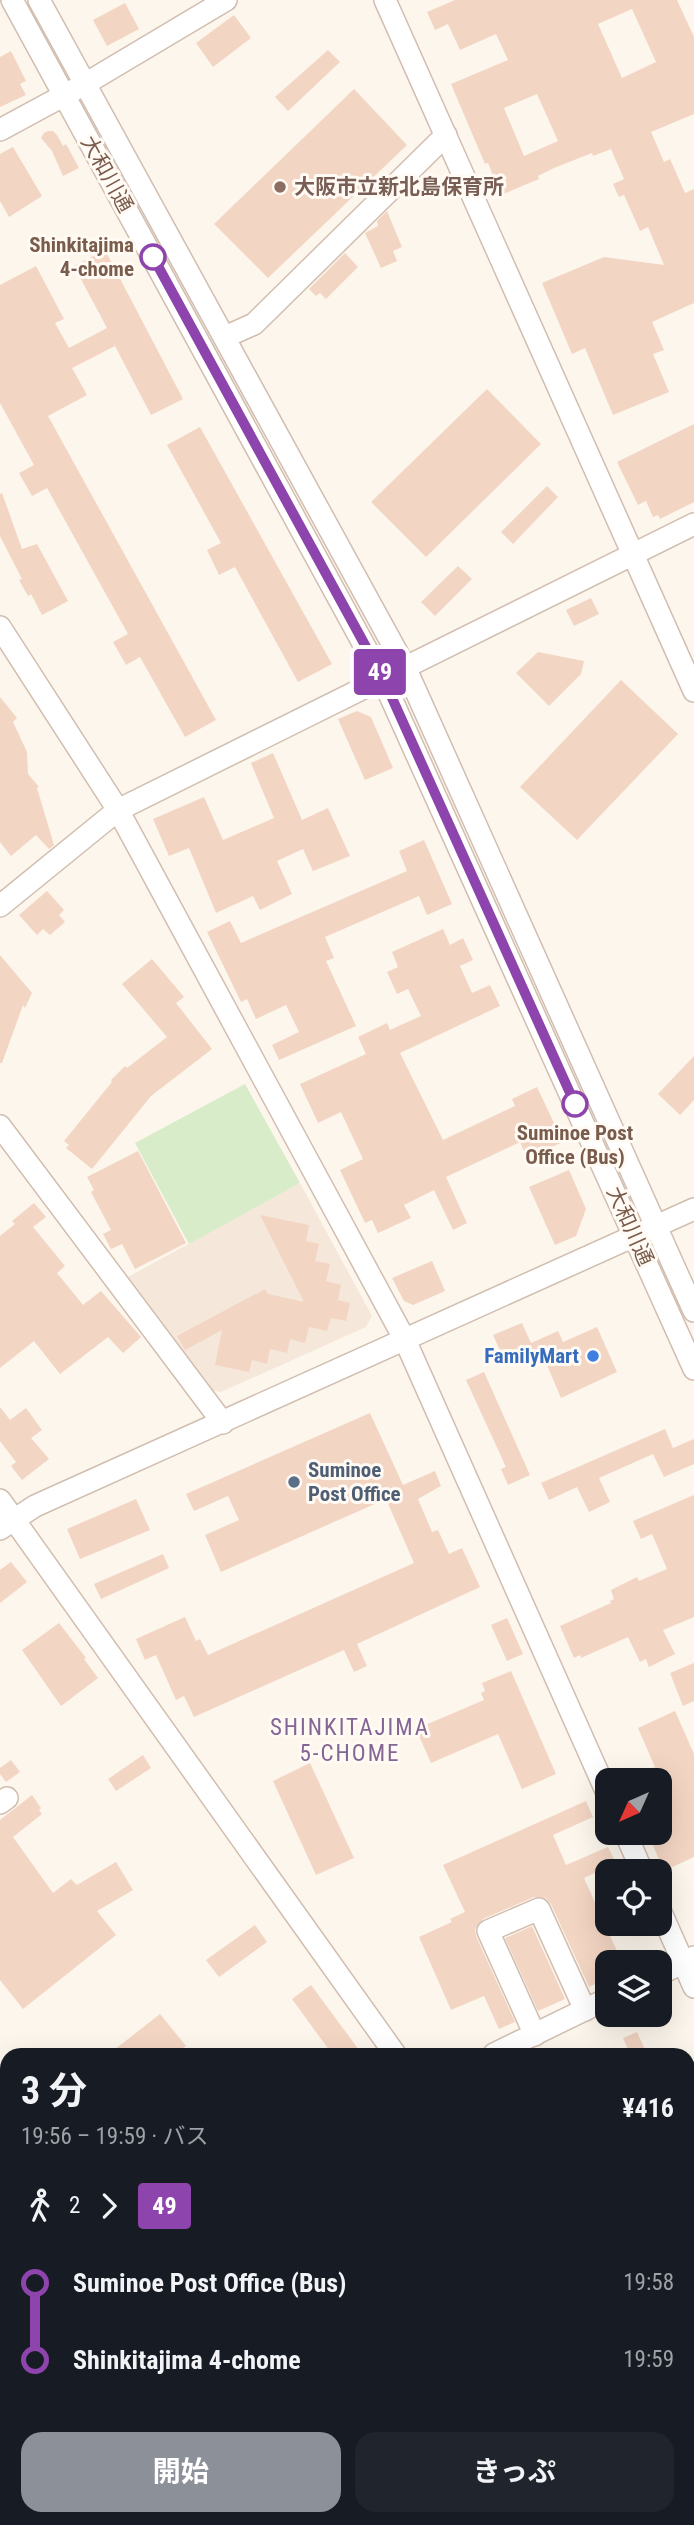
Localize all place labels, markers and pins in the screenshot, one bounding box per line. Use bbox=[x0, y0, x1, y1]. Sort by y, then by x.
place label: 大阪市立新北島保育所 bbox=[294, 175, 504, 199]
marker: 大阪市立新北島保育所 bbox=[272, 179, 288, 195]
place label: Shinkitajima 4-chome bbox=[29, 233, 134, 281]
marker: Shinkitajima 4-chome bbox=[140, 244, 166, 270]
marker: Suminoe Post Office (Bus) bbox=[562, 1091, 588, 1117]
place label: Suminoe Post Office (Bus) bbox=[517, 1121, 633, 1169]
place label: FamilyMart bbox=[484, 1344, 579, 1368]
marker: FamilyMart bbox=[585, 1348, 601, 1364]
place label: Suminoe Post Office bbox=[308, 1458, 401, 1506]
marker: Suminoe Post Office bbox=[286, 1474, 302, 1490]

